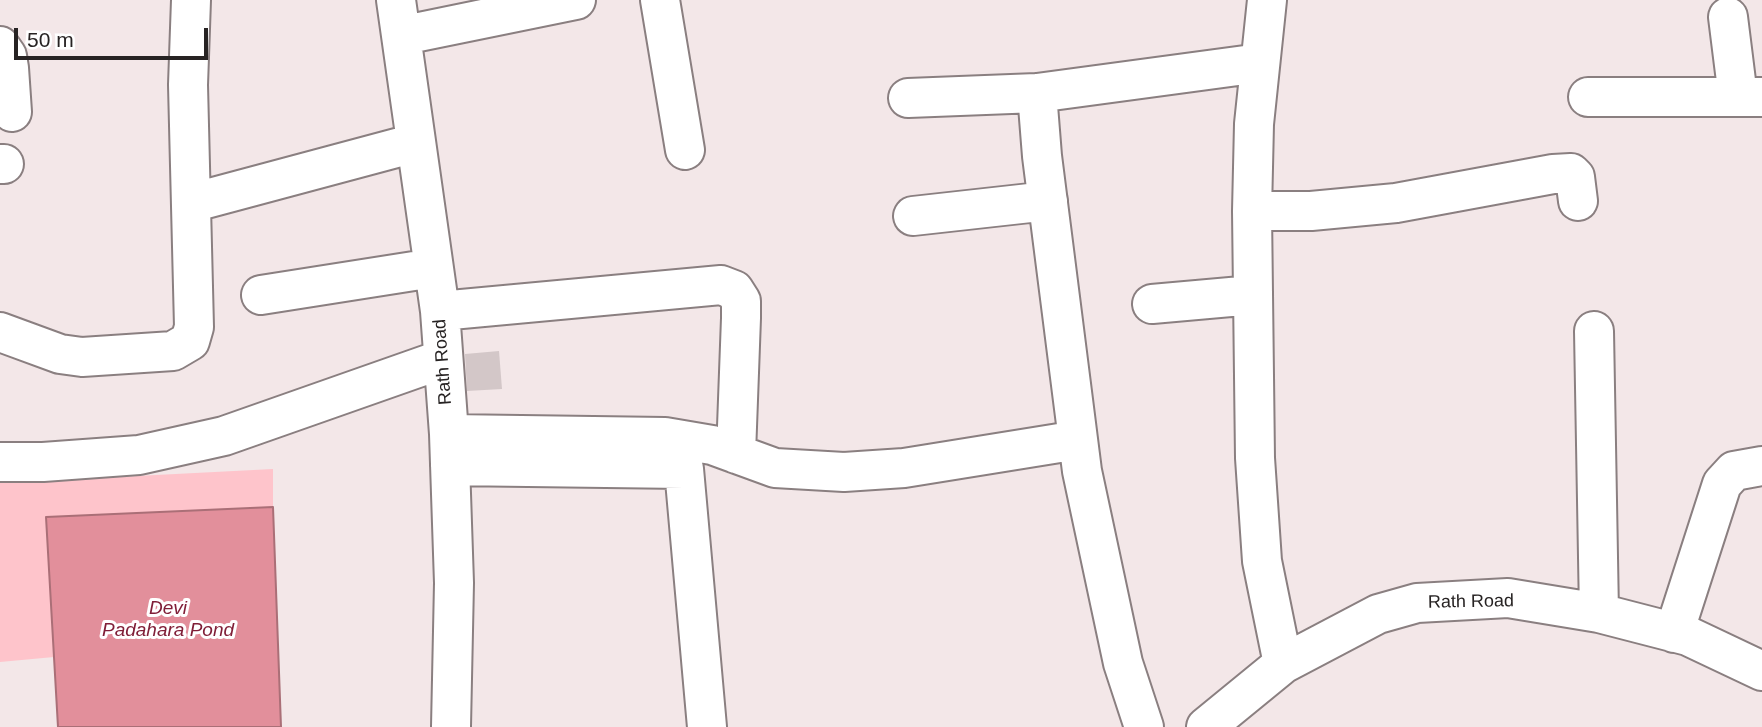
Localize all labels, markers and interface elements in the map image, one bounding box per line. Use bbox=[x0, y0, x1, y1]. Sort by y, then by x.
scale bar bbox=[18, 14, 212, 58]
text: 50 m bbox=[27, 28, 74, 51]
street label: Rath Road bbox=[429, 318, 457, 406]
street label: Rath Road bbox=[1428, 590, 1514, 614]
water label: Devi Padahara Pond bbox=[102, 598, 234, 642]

